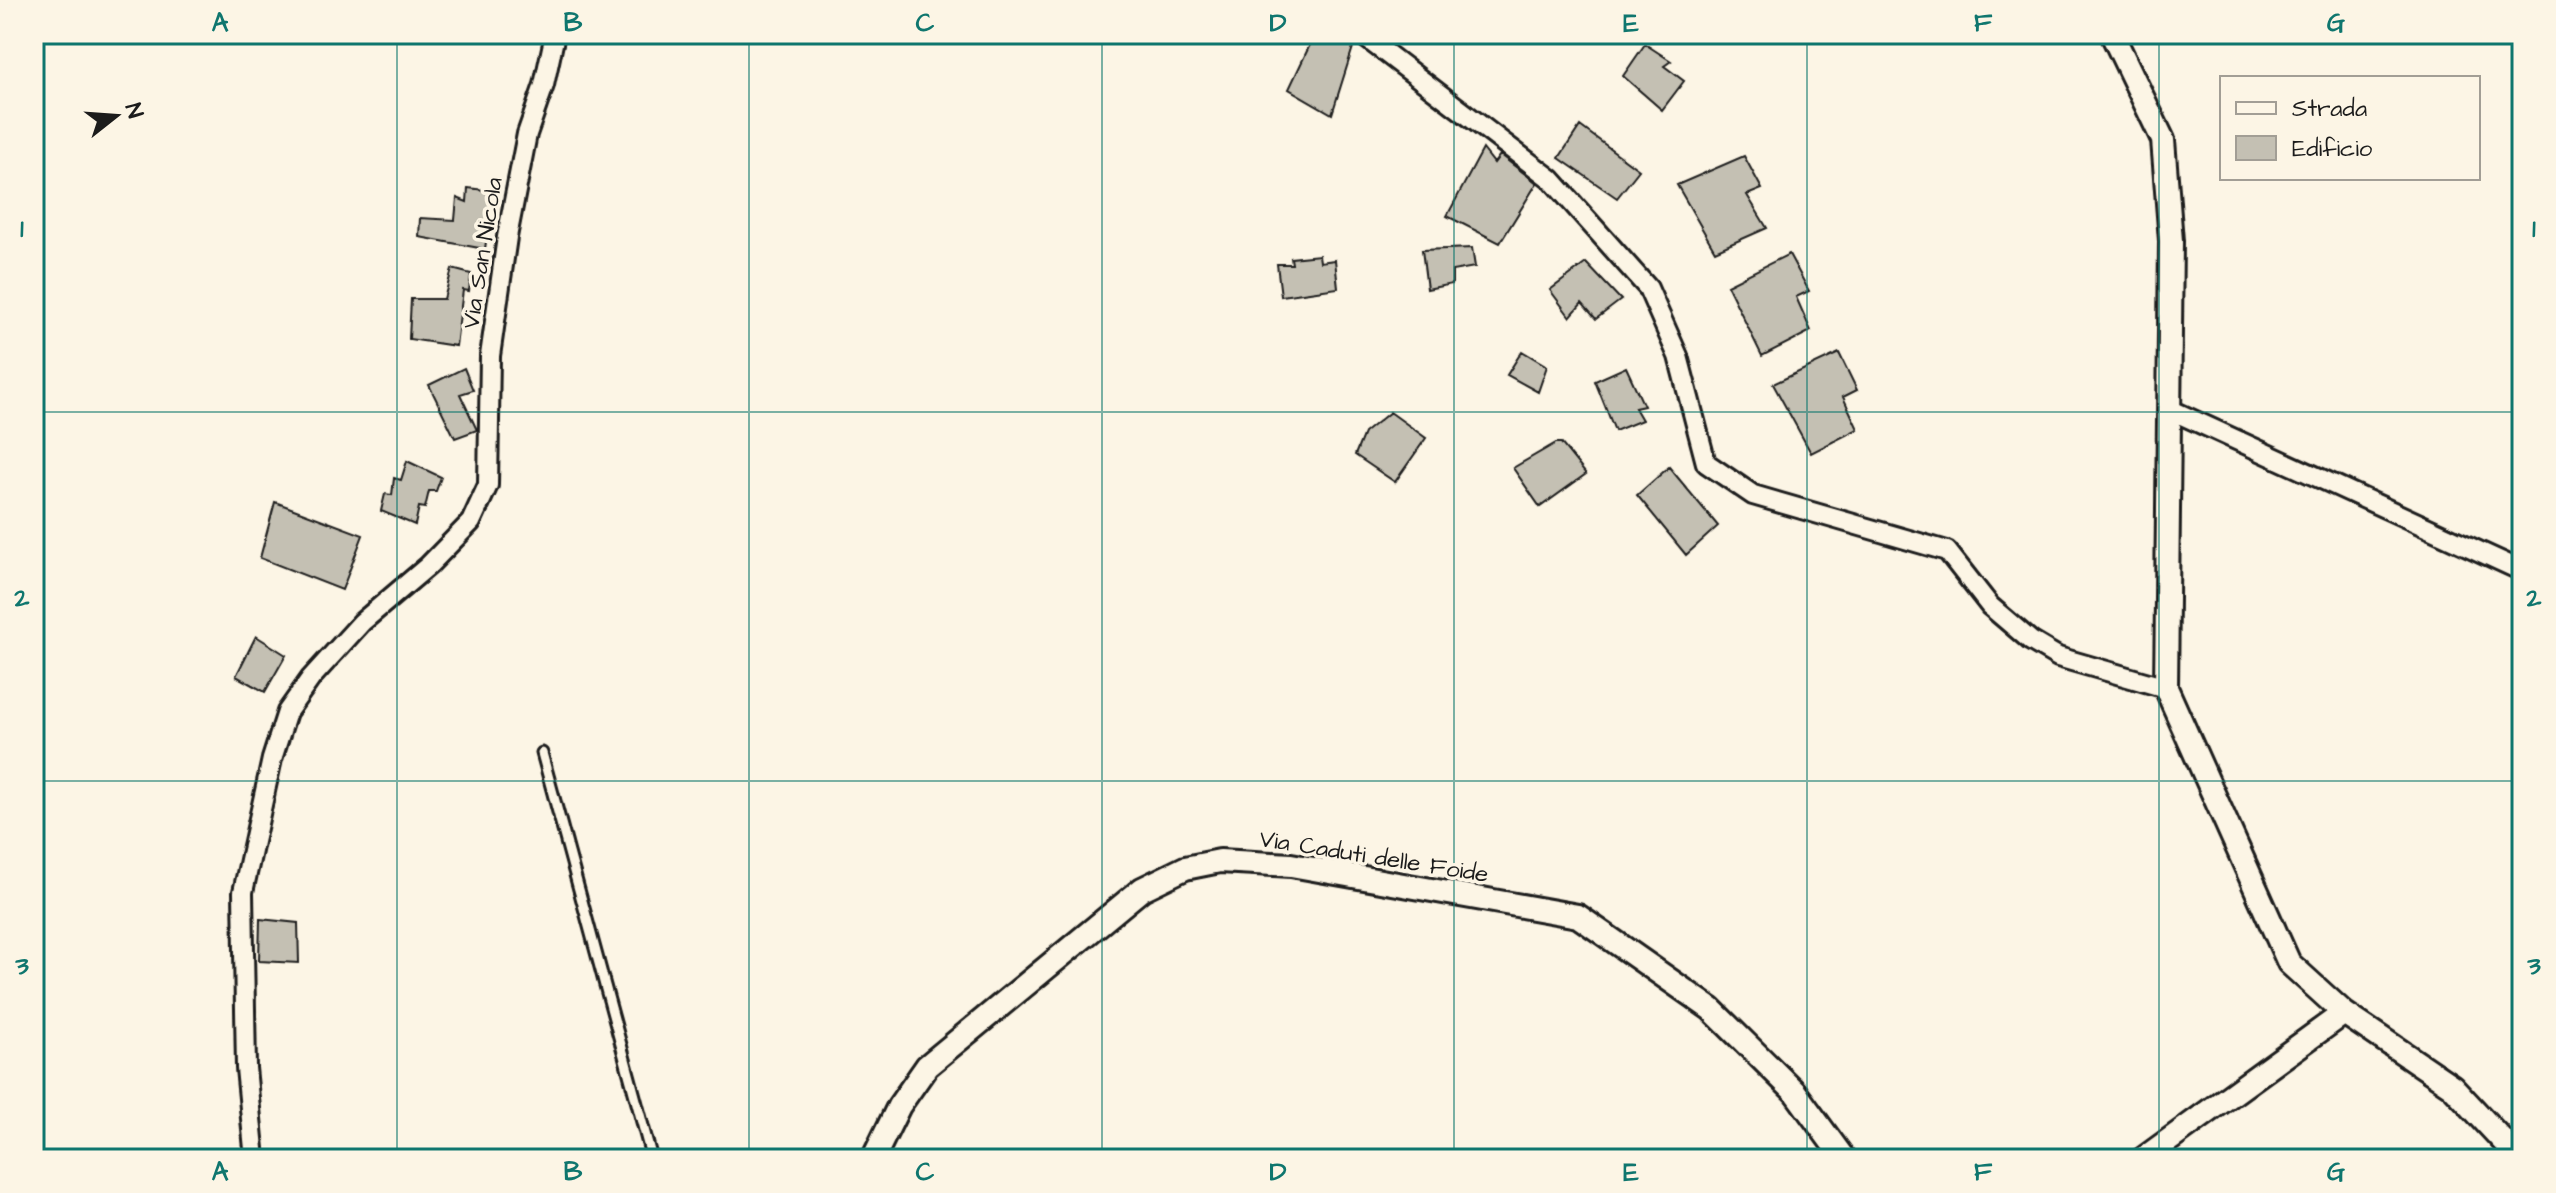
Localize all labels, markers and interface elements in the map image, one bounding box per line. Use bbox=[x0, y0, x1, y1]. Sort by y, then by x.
text: A bbox=[212, 5, 229, 41]
text: B bbox=[564, 5, 583, 41]
text: C bbox=[916, 5, 935, 41]
text: D bbox=[1270, 5, 1287, 41]
text: E bbox=[1623, 5, 1639, 41]
text: F bbox=[1974, 5, 1993, 41]
text: G bbox=[2327, 5, 2345, 41]
north arrow bbox=[76, 76, 156, 156]
legend bbox=[2220, 76, 2480, 180]
text: Strada bbox=[2292, 92, 2367, 126]
text: N bbox=[117, 99, 151, 122]
text: Edificio bbox=[2292, 132, 2373, 166]
street label: Via San Nicola bbox=[454, 175, 512, 331]
text: 1 bbox=[20, 211, 24, 247]
text: 1 bbox=[2532, 211, 2536, 247]
text: 2 bbox=[14, 580, 30, 616]
text: 2 bbox=[2526, 580, 2542, 616]
street label: Via Caduti delle Foide bbox=[1257, 822, 1491, 892]
text: 3 bbox=[14, 948, 29, 984]
text: 3 bbox=[2526, 948, 2541, 984]
text: A bbox=[212, 1154, 229, 1190]
text: B bbox=[564, 1154, 583, 1190]
text: C bbox=[916, 1154, 935, 1190]
text: D bbox=[1270, 1154, 1287, 1190]
text: E bbox=[1623, 1154, 1639, 1190]
text: F bbox=[1974, 1154, 1993, 1190]
text: G bbox=[2327, 1154, 2345, 1190]

